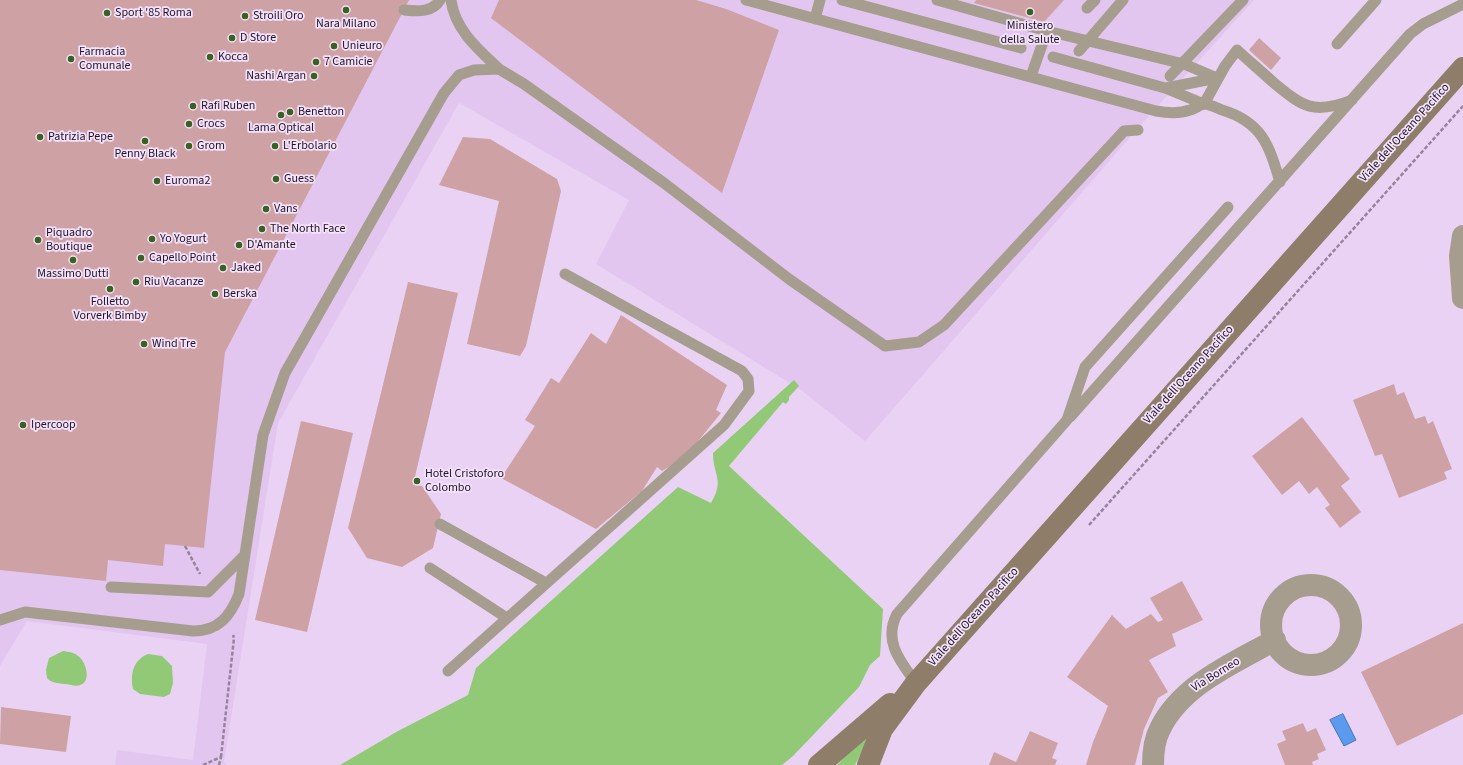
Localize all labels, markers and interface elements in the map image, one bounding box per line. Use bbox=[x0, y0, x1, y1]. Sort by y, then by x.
marker: Nara Milano bbox=[341, 5, 351, 15]
place label: Sport '85 Roma bbox=[115, 6, 192, 20]
marker: Ministero della Salute bbox=[1025, 7, 1035, 17]
marker: Sport '85 Roma bbox=[102, 8, 112, 18]
place label: Stroili Oro bbox=[253, 9, 304, 23]
marker: Stroili Oro bbox=[240, 11, 250, 21]
place label: Nara Milano bbox=[316, 17, 376, 31]
place label: Ministero della Salute bbox=[1000, 19, 1060, 47]
place label: D Store bbox=[240, 31, 276, 45]
marker: D Store bbox=[227, 33, 237, 43]
place label: Unieuro bbox=[342, 39, 382, 53]
marker: Unieuro bbox=[329, 41, 339, 51]
place label: Farmacia Comunale bbox=[79, 45, 130, 73]
place label: Kocca bbox=[218, 50, 248, 64]
marker: Kocca bbox=[205, 52, 215, 62]
marker: Farmacia Comunale bbox=[66, 54, 76, 64]
place label: 7 Camicie bbox=[324, 55, 373, 69]
marker: 7 Camicie bbox=[311, 57, 321, 67]
place label: Nashi Argan bbox=[246, 69, 306, 83]
marker: Nashi Argan bbox=[309, 71, 319, 81]
street label: Viale dell'Oceano Pacifico bbox=[1357, 81, 1453, 185]
place label: Rafi Ruben bbox=[201, 99, 255, 113]
marker: Rafi Ruben bbox=[188, 101, 198, 111]
place label: Benetton bbox=[298, 105, 344, 119]
marker: Benetton bbox=[285, 107, 295, 117]
marker: Lama Optical bbox=[276, 110, 286, 120]
place label: Crocs bbox=[197, 117, 225, 131]
marker: Crocs bbox=[184, 119, 194, 129]
place label: Lama Optical bbox=[248, 121, 314, 135]
place label: Patrizia Pepe bbox=[48, 130, 113, 144]
marker: Patrizia Pepe bbox=[35, 132, 45, 142]
marker: Penny Black bbox=[140, 136, 150, 146]
place label: Grom bbox=[197, 139, 225, 153]
place label: L'Erbolario bbox=[283, 139, 337, 153]
marker: Grom bbox=[184, 141, 194, 151]
marker: L'Erbolario bbox=[270, 141, 280, 151]
place label: Penny Black bbox=[114, 147, 176, 161]
place label: Guess bbox=[284, 172, 314, 186]
place label: Euroma2 bbox=[165, 174, 210, 188]
marker: Guess bbox=[271, 174, 281, 184]
marker: Euroma2 bbox=[152, 176, 162, 186]
place label: Vans bbox=[274, 202, 298, 216]
marker: Vans bbox=[261, 204, 271, 214]
place label: The North Face bbox=[270, 222, 345, 236]
marker: The North Face bbox=[257, 224, 267, 234]
place label: Piquadro Boutique bbox=[46, 226, 92, 254]
place label: Yo Yogurt bbox=[160, 232, 207, 246]
marker: Yo Yogurt bbox=[147, 234, 157, 244]
marker: Piquadro Boutique bbox=[33, 235, 43, 245]
place label: D'Amante bbox=[247, 238, 296, 252]
marker: D'Amante bbox=[234, 240, 244, 250]
place label: Capello Point bbox=[149, 251, 216, 265]
marker: Capello Point bbox=[136, 253, 146, 263]
marker: Massimo Dutti bbox=[68, 255, 78, 265]
place label: Jaked bbox=[231, 261, 261, 275]
marker: Jaked bbox=[218, 263, 228, 273]
place label: Massimo Dutti bbox=[37, 267, 109, 281]
place label: Riu Vacanze bbox=[144, 275, 204, 289]
marker: Riu Vacanze bbox=[131, 277, 141, 287]
marker: Folletto Vorverk Bimby bbox=[105, 284, 115, 294]
place label: Berska bbox=[223, 287, 257, 301]
marker: Berska bbox=[210, 289, 220, 299]
place label: Folletto Vorverk Bimby bbox=[73, 295, 147, 323]
street label: Viale dell'Oceano Pacifico bbox=[1141, 323, 1237, 427]
place label: Wind Tre bbox=[152, 337, 196, 351]
marker: Wind Tre bbox=[139, 339, 149, 349]
place label: Ipercoop bbox=[31, 418, 76, 432]
marker: Ipercoop bbox=[18, 420, 28, 430]
place label: Hotel Cristoforo Colombo bbox=[425, 467, 504, 495]
marker: Hotel Cristoforo Colombo bbox=[412, 476, 422, 486]
street label: Viale dell'Oceano Pacifico bbox=[926, 565, 1022, 669]
street label: Via Borneo bbox=[1189, 655, 1243, 695]

